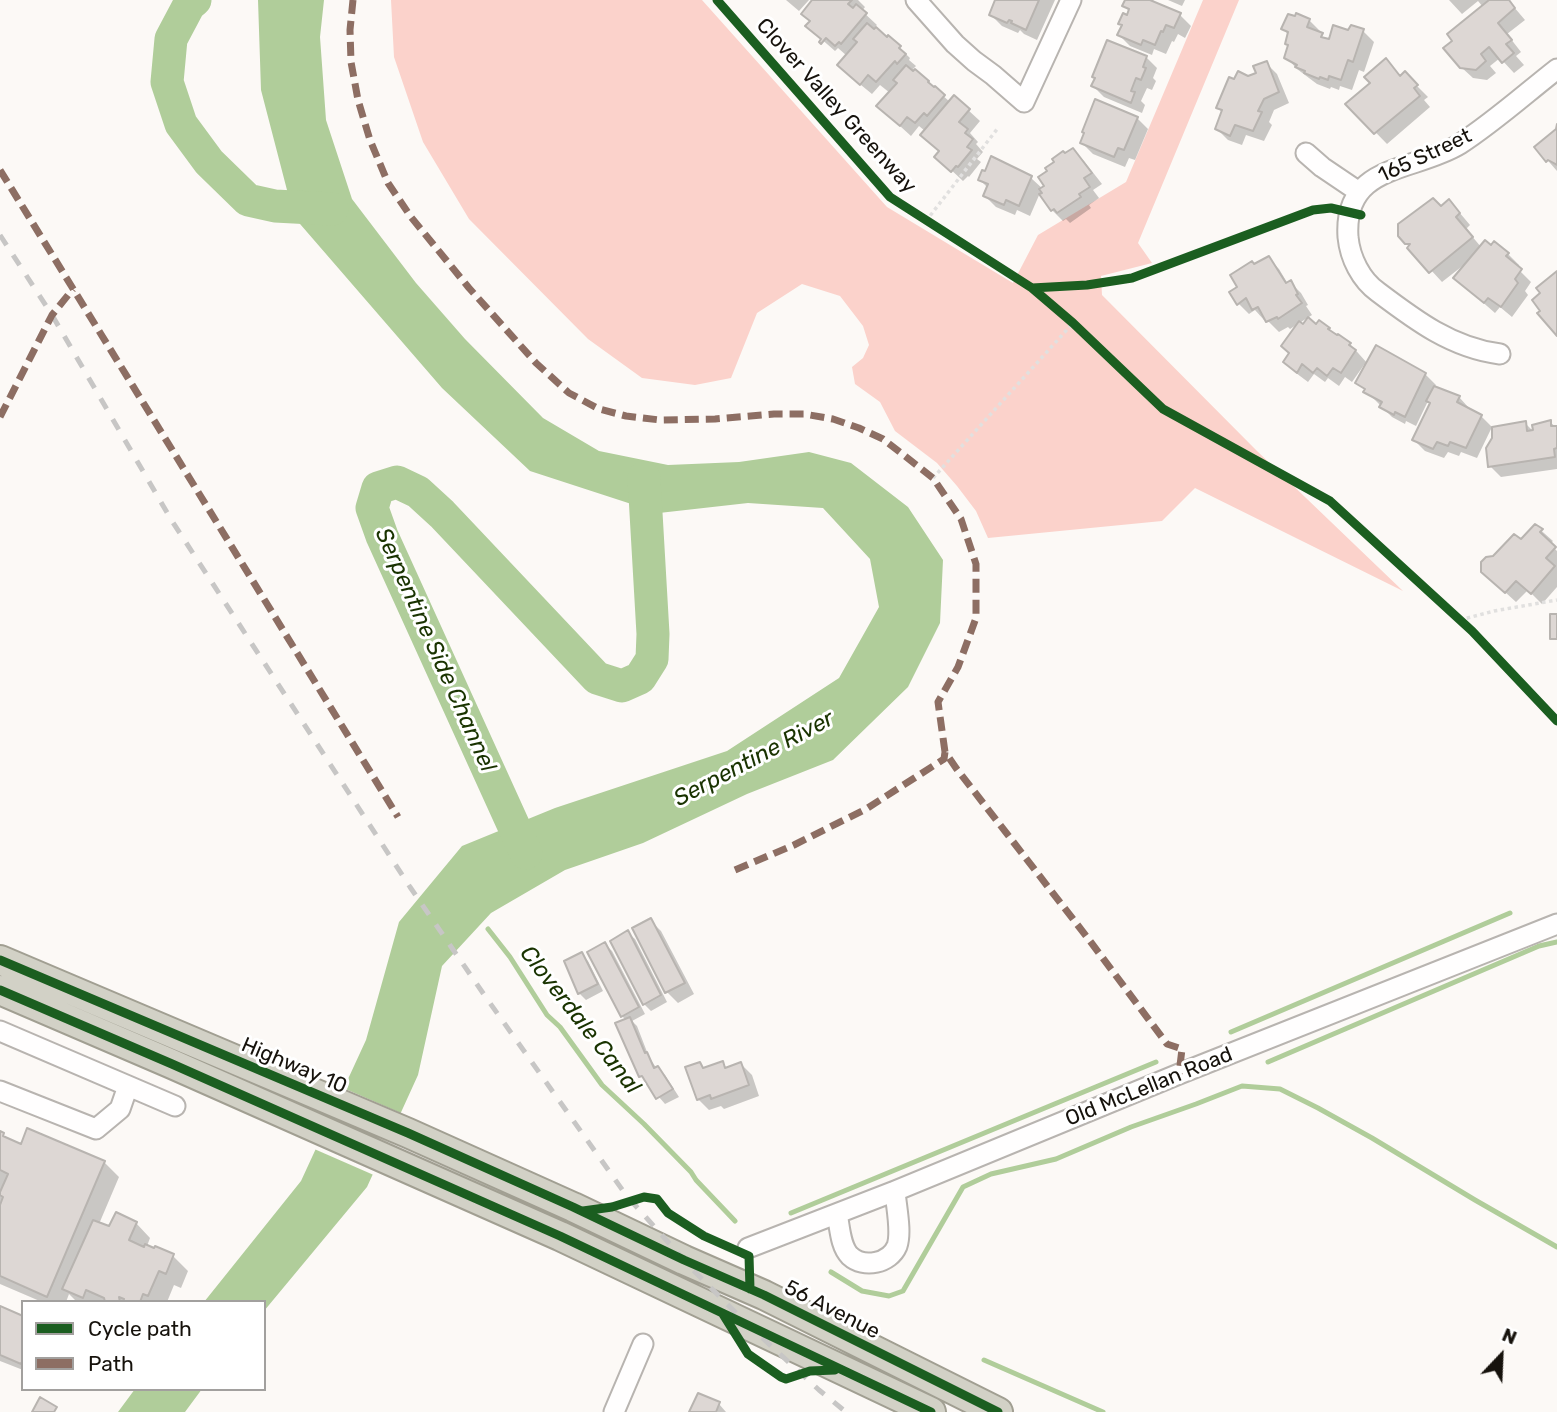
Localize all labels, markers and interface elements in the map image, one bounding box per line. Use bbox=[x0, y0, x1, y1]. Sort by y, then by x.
street label: Clover Valley Greenway bbox=[751, 13, 921, 199]
street label: 165 Street bbox=[1374, 123, 1476, 189]
water label: Serpentine Side Channel bbox=[369, 524, 501, 776]
water label: Serpentine River bbox=[669, 705, 839, 813]
water label: Cloverdale Canal bbox=[514, 940, 646, 1100]
street label: Highway 10 bbox=[237, 1032, 351, 1100]
street label: Old McLellan Road bbox=[1062, 1042, 1236, 1132]
street label: 56 Avenue bbox=[780, 1275, 884, 1345]
legend bbox=[21, 1300, 266, 1391]
text: Cycle path bbox=[88, 1316, 192, 1341]
north arrow bbox=[1466, 1321, 1536, 1391]
text: N bbox=[1499, 1323, 1520, 1349]
text: Path bbox=[88, 1351, 134, 1376]

